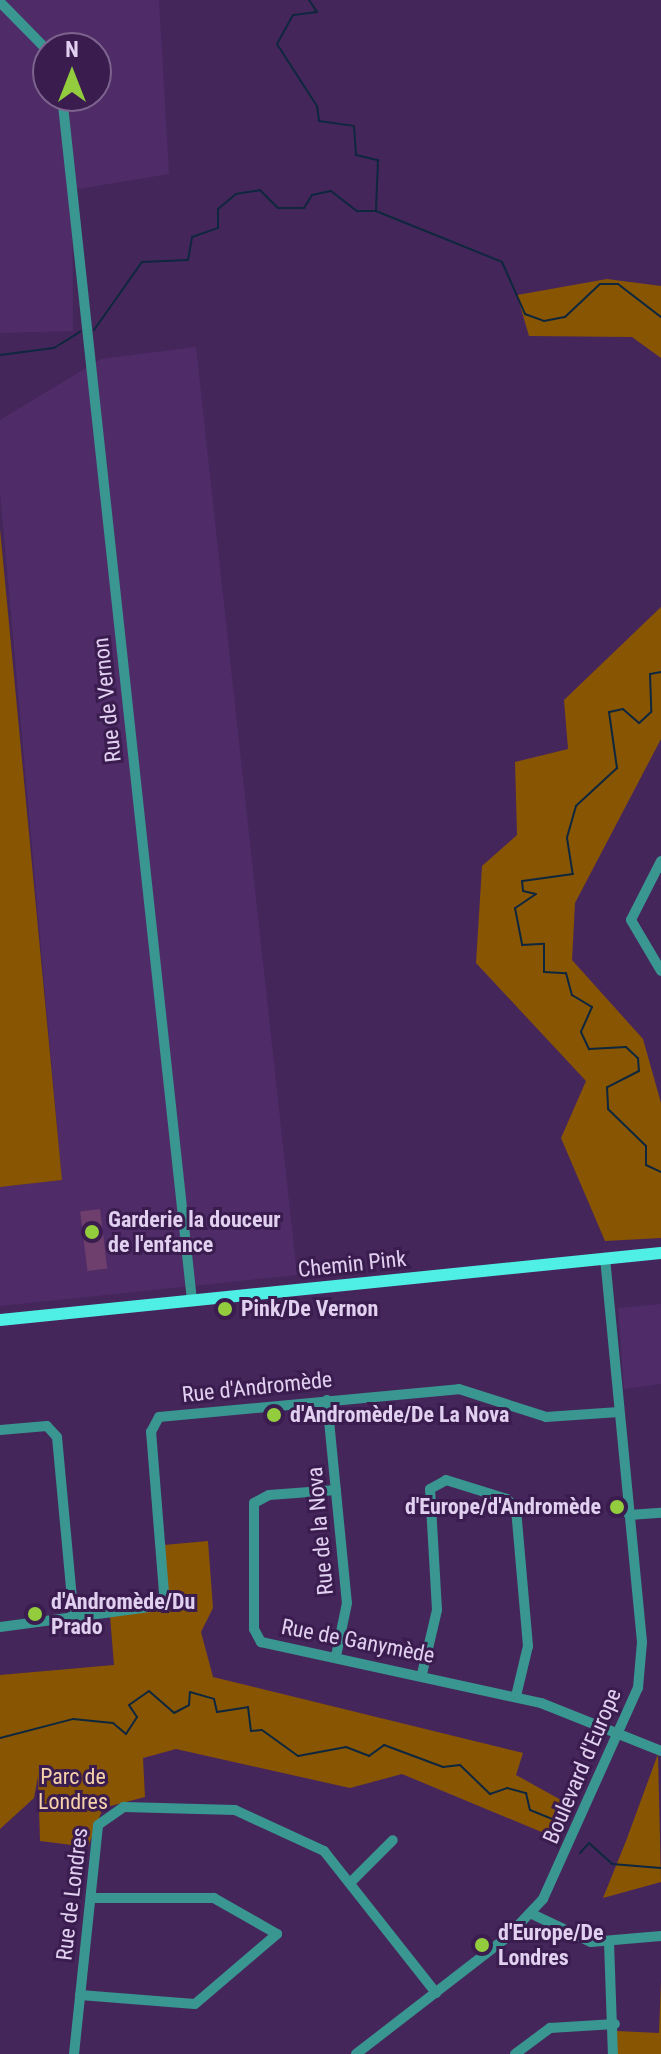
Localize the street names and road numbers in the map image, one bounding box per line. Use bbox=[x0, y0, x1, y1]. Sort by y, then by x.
street label: Rue de Vernon bbox=[87, 636, 127, 764]
street label: Chemin Pink bbox=[297, 1245, 407, 1283]
street label: Rue d'Andromède bbox=[181, 1366, 333, 1408]
street label: Rue de la Nova bbox=[301, 1466, 339, 1596]
street label: Rue de Ganymède bbox=[279, 1613, 437, 1669]
street label: Boulevard d'Europe bbox=[537, 1684, 627, 1848]
street label: Rue de Londres bbox=[51, 1826, 93, 1962]

